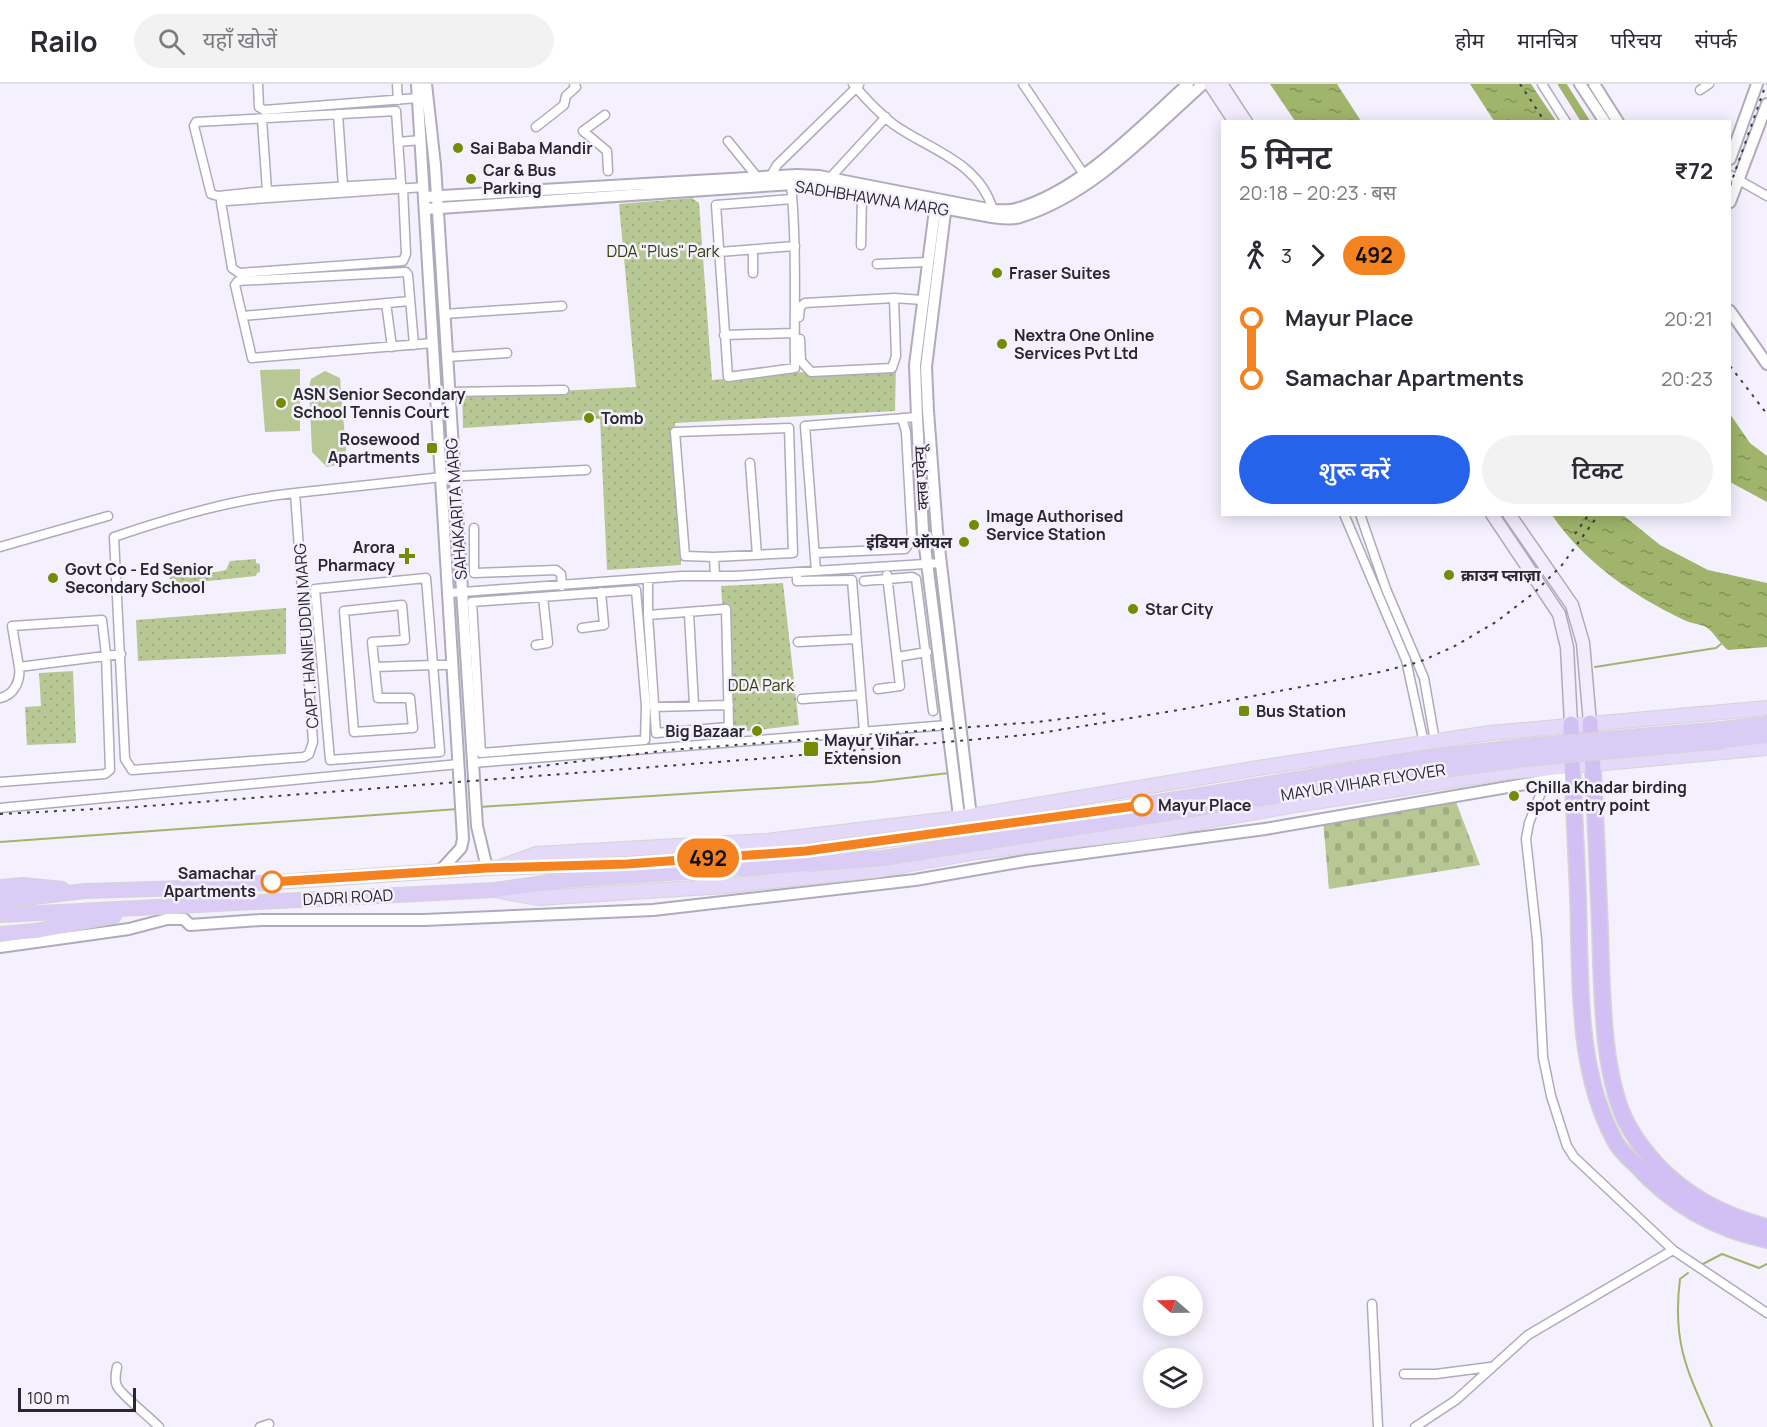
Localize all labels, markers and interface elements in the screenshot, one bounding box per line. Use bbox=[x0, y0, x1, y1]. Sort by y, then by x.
search box bbox=[134, 14, 554, 68]
text: Railo bbox=[30, 22, 98, 60]
icon: search bbox=[155, 25, 188, 58]
text: यहाँ खोजें bbox=[203, 25, 277, 55]
text: होम bbox=[1455, 26, 1484, 54]
text: मानचित्र bbox=[1517, 26, 1577, 54]
text: परिचय bbox=[1610, 26, 1662, 54]
text: संपर्क bbox=[1695, 26, 1737, 54]
text: 5 मिनट bbox=[1239, 134, 1332, 179]
place label: Sai Baba Mandir bbox=[470, 137, 593, 159]
marker: Sai Baba Mandir bbox=[451, 141, 465, 155]
text: ₹72 bbox=[1675, 156, 1713, 186]
place label: Car & Bus Parking bbox=[483, 159, 557, 199]
marker: Car & Bus Parking bbox=[464, 172, 478, 186]
street label: SADHBHAWNA MARG bbox=[793, 175, 951, 221]
text: 20:18 – 20:23 · बस bbox=[1239, 179, 1396, 206]
icon: walk bbox=[1239, 239, 1272, 272]
icon: forward bbox=[1301, 239, 1334, 272]
park label: DDA "Plus" Park bbox=[606, 240, 721, 262]
text: 492 bbox=[1355, 241, 1393, 269]
text: 3 bbox=[1281, 242, 1292, 269]
place label: Fraser Suites bbox=[1009, 262, 1111, 284]
marker: Fraser Suites bbox=[990, 266, 1004, 280]
text: Mayur Place bbox=[1285, 303, 1414, 333]
text: 20:21 bbox=[1664, 305, 1713, 332]
place label: Nextra One Online Services Pvt Ltd bbox=[1014, 324, 1155, 364]
marker: Nextra One Online Services Pvt Ltd bbox=[995, 337, 1009, 351]
text: Samachar Apartments bbox=[1285, 363, 1524, 393]
text: 20:23 bbox=[1661, 365, 1713, 392]
place label: ASN Senior Secondary School Tennis Court bbox=[293, 383, 466, 423]
marker: ASN Senior Secondary School Tennis Court bbox=[274, 396, 288, 410]
place label: Tomb bbox=[601, 407, 644, 429]
marker: Tomb bbox=[582, 411, 596, 425]
place label: Rosewood Apartments bbox=[328, 428, 420, 468]
button: शुरू करें bbox=[1239, 435, 1470, 504]
button: टिकट bbox=[1482, 435, 1713, 504]
street label: SAHAKARITA MARG bbox=[440, 437, 472, 581]
marker: Rosewood Apartments bbox=[425, 441, 439, 455]
street label: क्लब एवेन्यू bbox=[908, 443, 934, 510]
place label: Image Authorised Service Station bbox=[986, 505, 1123, 545]
marker: Image Authorised Service Station bbox=[967, 518, 981, 532]
place label: इंडियन ऑयल bbox=[866, 531, 953, 553]
marker: इंडियन ऑयल bbox=[957, 535, 971, 549]
place label: Arora Pharmacy bbox=[318, 536, 395, 576]
street label: CAPT. HANIFUDDIN MARG bbox=[289, 543, 323, 729]
marker: Arora Pharmacy bbox=[400, 549, 414, 563]
place label: Govt Co - Ed Senior Secondary School bbox=[65, 558, 213, 598]
place label: क्राउन प्लाज़ा bbox=[1461, 564, 1541, 586]
marker: क्राउन प्लाज़ा bbox=[1442, 568, 1456, 582]
marker: Govt Co - Ed Senior Secondary School bbox=[46, 571, 60, 585]
place label: Star City bbox=[1145, 598, 1213, 620]
marker: Star City bbox=[1126, 602, 1140, 616]
park label: DDA Park bbox=[728, 674, 795, 696]
place label: Bus Station bbox=[1256, 700, 1346, 722]
marker: Bus Station bbox=[1237, 704, 1251, 718]
place label: Big Bazaar bbox=[665, 720, 745, 742]
marker: Big Bazaar bbox=[750, 724, 764, 738]
place label: Mayur Vihar Extension bbox=[824, 729, 915, 769]
marker: Mayur Vihar Extension bbox=[802, 740, 820, 758]
street label: MAYUR VIHAR FLYOVER bbox=[1279, 758, 1447, 806]
place label: Chilla Khadar birding spot entry point bbox=[1526, 776, 1687, 816]
marker: Chilla Khadar birding spot entry point bbox=[1507, 789, 1521, 803]
marker: Mayur Place bbox=[1131, 794, 1153, 816]
place label: Mayur Place bbox=[1158, 794, 1252, 816]
line badge: 492 bbox=[674, 838, 742, 878]
text: 492 bbox=[689, 844, 727, 872]
place label: Samachar Apartments bbox=[164, 862, 256, 902]
marker: Samachar Apartments bbox=[261, 871, 283, 893]
street label: DADRI ROAD bbox=[302, 884, 394, 910]
north arrow bbox=[1143, 1276, 1203, 1336]
map controls bbox=[1143, 1276, 1203, 1408]
button: layers bbox=[1143, 1348, 1203, 1408]
scale bar bbox=[18, 1385, 136, 1412]
text: 100 m bbox=[27, 1387, 70, 1409]

